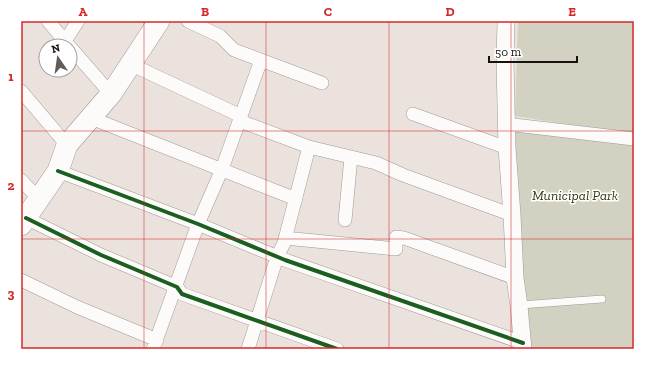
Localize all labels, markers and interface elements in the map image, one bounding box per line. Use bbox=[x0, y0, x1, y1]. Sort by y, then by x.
text: A bbox=[79, 4, 88, 19]
text: B bbox=[201, 4, 209, 19]
text: C bbox=[324, 4, 332, 19]
text: D bbox=[445, 4, 455, 19]
text: E bbox=[568, 4, 576, 19]
north arrow bbox=[38, 38, 78, 78]
scale bar bbox=[489, 38, 577, 64]
text: N bbox=[50, 41, 62, 56]
text: 50 m bbox=[495, 45, 522, 59]
text: 1 bbox=[8, 69, 14, 84]
text: 2 bbox=[8, 178, 15, 193]
park label: Municipal Park bbox=[532, 187, 618, 204]
text: 3 bbox=[8, 286, 15, 301]

